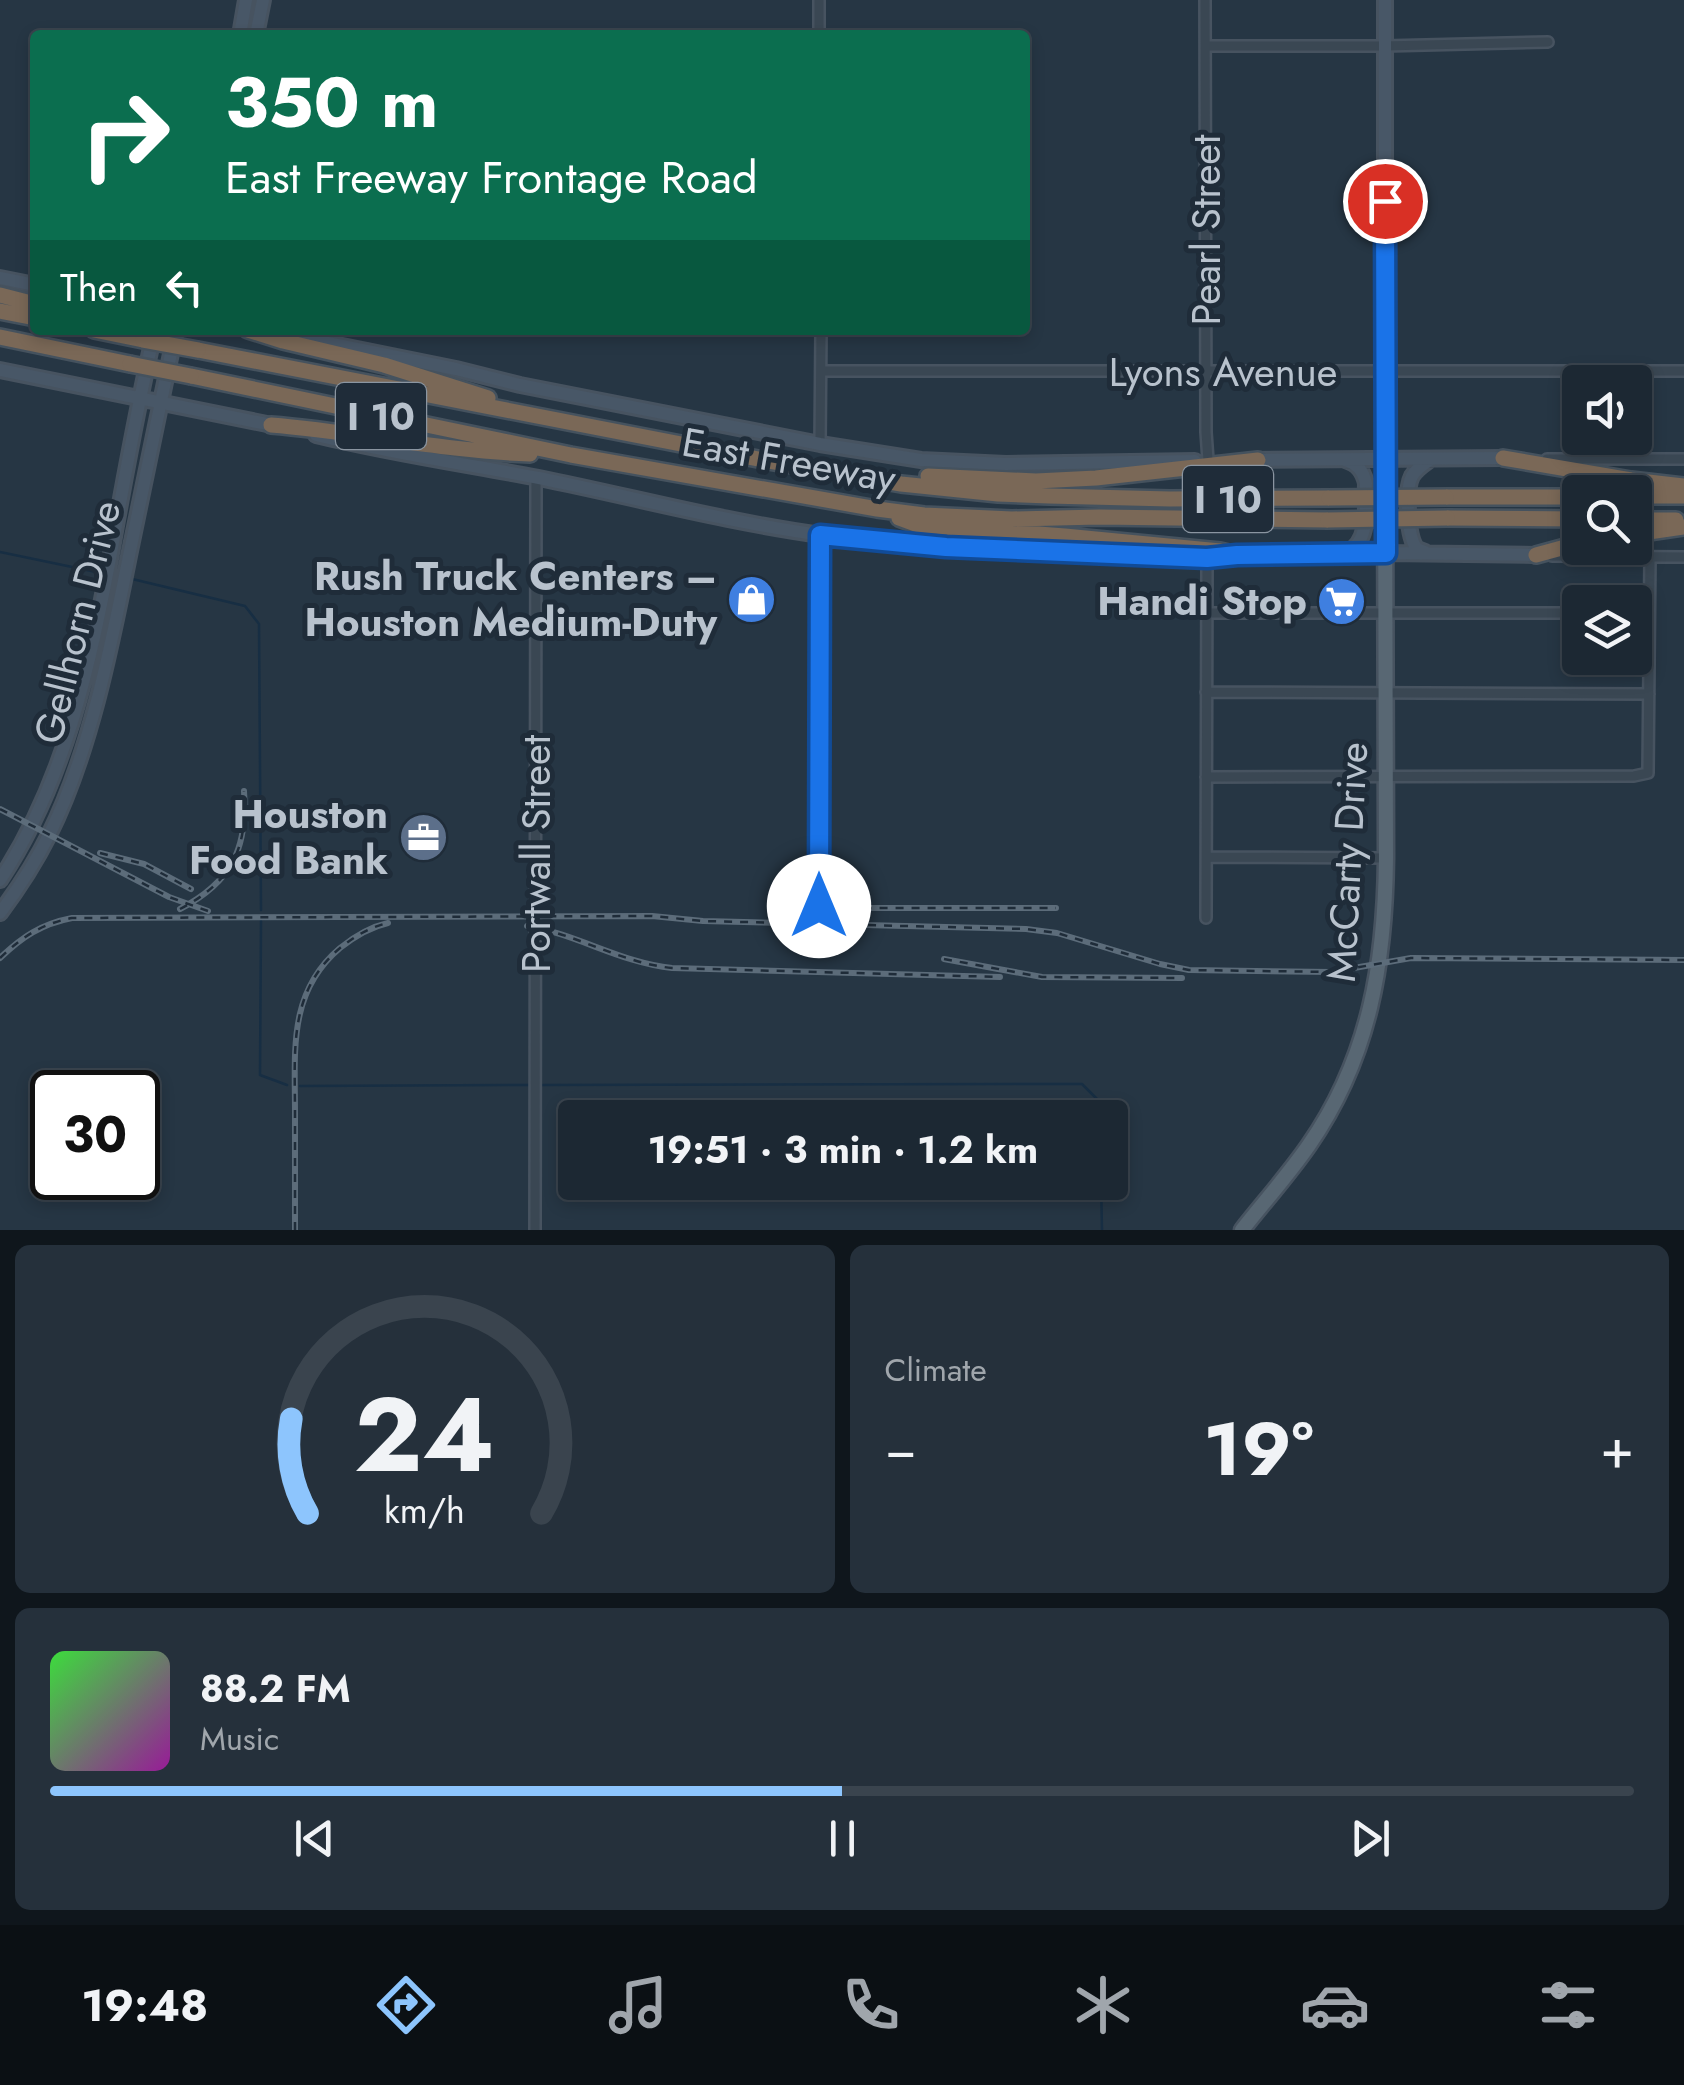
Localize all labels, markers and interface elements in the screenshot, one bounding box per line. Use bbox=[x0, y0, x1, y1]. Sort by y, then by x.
text: 350 m bbox=[225, 52, 438, 153]
icon: right bbox=[60, 70, 190, 200]
street label: Pearl Street bbox=[1177, 134, 1235, 325]
text: East Freeway Frontage Road bbox=[225, 145, 758, 210]
pin bbox=[1343, 159, 1428, 244]
icon: arrive bbox=[1358, 174, 1413, 229]
text: Then bbox=[60, 260, 137, 315]
icon: left bbox=[157, 260, 212, 315]
street label: Lyons Avenue bbox=[1109, 343, 1337, 401]
map controls bbox=[1562, 365, 1652, 675]
button: sound bbox=[1562, 365, 1652, 455]
road number: I 10 bbox=[336, 383, 426, 449]
street label: East Freeway bbox=[678, 413, 901, 507]
road number: I 10 bbox=[1183, 466, 1273, 532]
button: search bbox=[1562, 475, 1652, 565]
street label: Gellhorn Drive bbox=[19, 494, 135, 750]
place label: Rush Truck Centers – Houston Medium-Duty bbox=[305, 547, 718, 651]
place label: Handi Stop bbox=[1097, 572, 1307, 630]
shop icon: Rush Truck Centers – Houston Medium-Duty bbox=[726, 573, 778, 625]
supermarket icon: Handi Stop bbox=[1316, 575, 1368, 627]
button: layers bbox=[1562, 585, 1652, 675]
street label: Portwall Street bbox=[507, 735, 565, 973]
street label: McCarty Drive bbox=[1312, 741, 1382, 983]
place label: Houston Food Bank bbox=[189, 785, 388, 889]
office icon: Houston Food Bank bbox=[397, 811, 449, 863]
position arrow bbox=[767, 854, 871, 958]
speed limit sign: 30 bbox=[30, 1070, 160, 1200]
text: 19:51 · 3 min · 1.2 km bbox=[648, 1122, 1038, 1177]
text: Climate bbox=[885, 1347, 987, 1393]
text: 24 bbox=[354, 1360, 495, 1510]
text: 19° bbox=[1203, 1395, 1314, 1503]
text: − bbox=[885, 1409, 917, 1489]
text: + bbox=[1600, 1409, 1634, 1489]
text: km/h bbox=[384, 1485, 465, 1536]
text: 88.2 FM bbox=[200, 1661, 351, 1716]
text: Music bbox=[200, 1716, 279, 1762]
icon: previous bbox=[287, 1811, 342, 1866]
icon: pause bbox=[815, 1811, 870, 1866]
icon: next bbox=[1343, 1811, 1398, 1866]
icon: directions bbox=[371, 1970, 441, 2040]
icon: music bbox=[603, 1970, 673, 2040]
icon: phone bbox=[836, 1970, 906, 2040]
icon: climate bbox=[1068, 1970, 1138, 2040]
icon: car bbox=[1300, 1970, 1370, 2040]
icon: filters bbox=[1533, 1970, 1603, 2040]
text: 19:48 bbox=[81, 1973, 208, 2038]

